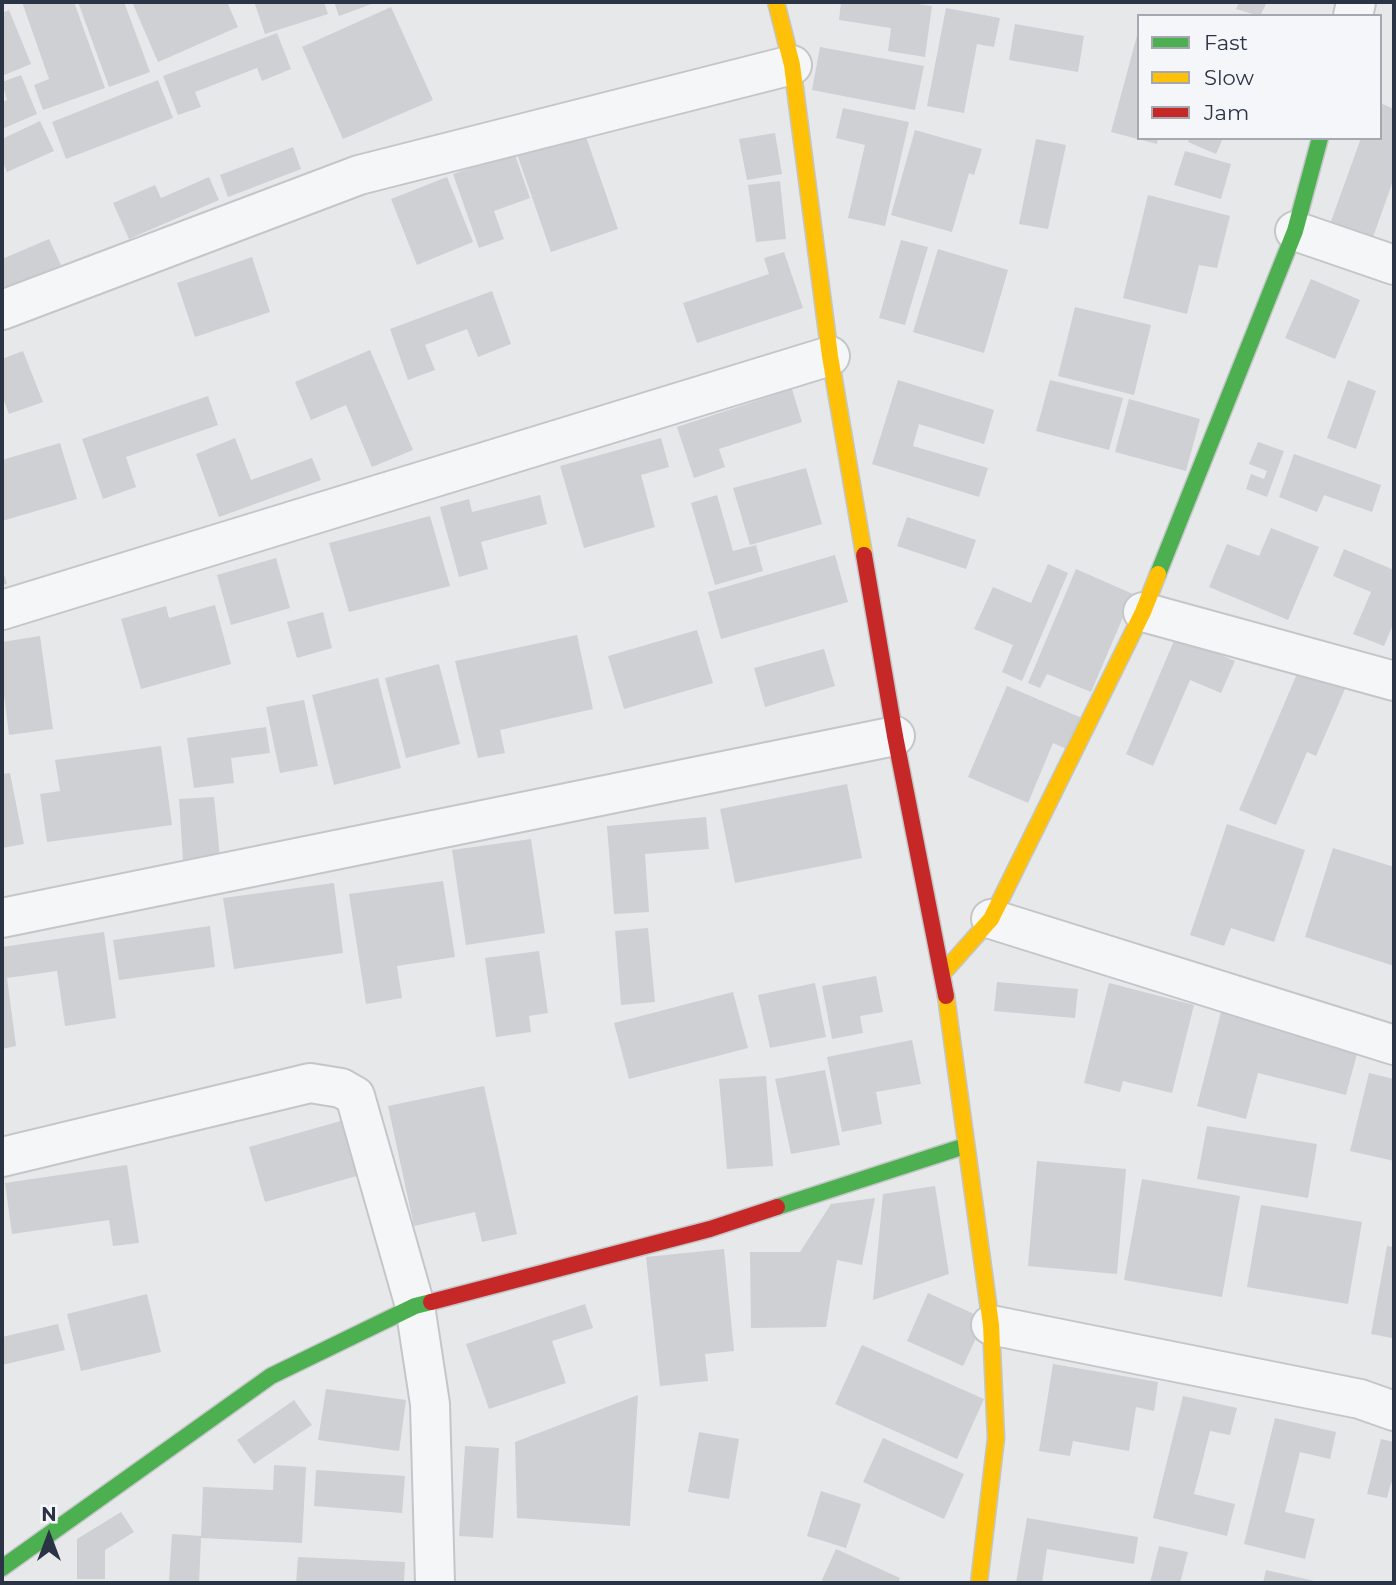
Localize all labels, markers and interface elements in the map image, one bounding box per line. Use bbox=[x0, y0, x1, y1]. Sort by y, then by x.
legend bbox=[1137, 14, 1382, 140]
text: Fast bbox=[1204, 30, 1248, 55]
text: Slow bbox=[1204, 65, 1254, 90]
text: Jam bbox=[1204, 100, 1249, 125]
north arrow bbox=[14, 1501, 84, 1571]
text: N bbox=[41, 1503, 57, 1526]

